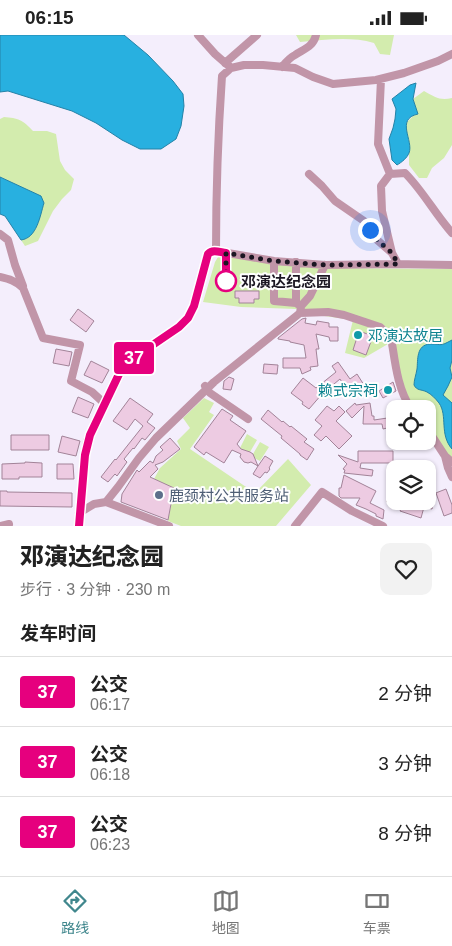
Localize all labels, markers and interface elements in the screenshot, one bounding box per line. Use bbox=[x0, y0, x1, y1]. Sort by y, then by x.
text: 06:15 bbox=[25, 7, 74, 28]
your location bbox=[358, 218, 383, 243]
marker: 邓演达纪念园 bbox=[215, 270, 237, 292]
place label: 邓演达纪念园 bbox=[241, 273, 331, 290]
place label: 邓演达故居 bbox=[368, 327, 443, 344]
marker: 邓演达故居 bbox=[352, 329, 364, 341]
line badge: 37 bbox=[112, 342, 156, 374]
text: 37 bbox=[124, 348, 144, 368]
place label: 赖式宗祠 bbox=[318, 382, 378, 399]
marker: 赖式宗祠 bbox=[382, 384, 394, 396]
map controls bbox=[386, 400, 436, 510]
button: locate bbox=[386, 400, 436, 450]
button: layers bbox=[386, 460, 436, 510]
place label: 鹿颈村公共服务站 bbox=[169, 487, 289, 504]
marker: 鹿颈村公共服务站 bbox=[153, 489, 165, 501]
text: 邓演达纪念园 bbox=[20, 543, 164, 570]
button: heart bbox=[380, 543, 432, 595]
text: 步行 · 3 分钟 · 230 m bbox=[20, 581, 170, 598]
text: 发车时间 bbox=[20, 623, 96, 644]
text: 公交 bbox=[90, 674, 128, 695]
text: 37 bbox=[37, 682, 58, 702]
text: 2 分钟 bbox=[378, 683, 432, 704]
text: 06:17 bbox=[90, 696, 130, 713]
text: 公交 bbox=[90, 744, 128, 765]
text: 37 bbox=[37, 752, 58, 772]
text: 3 分钟 bbox=[378, 753, 432, 774]
text: 06:18 bbox=[90, 766, 130, 783]
text: 公交 bbox=[90, 814, 128, 835]
text: 37 bbox=[37, 822, 58, 842]
text: 8 分钟 bbox=[378, 823, 432, 844]
text: 06:23 bbox=[90, 836, 130, 853]
tab: 路线 bbox=[61, 887, 89, 937]
tab: 地图 bbox=[212, 887, 240, 937]
tab: 车票 bbox=[363, 887, 391, 937]

